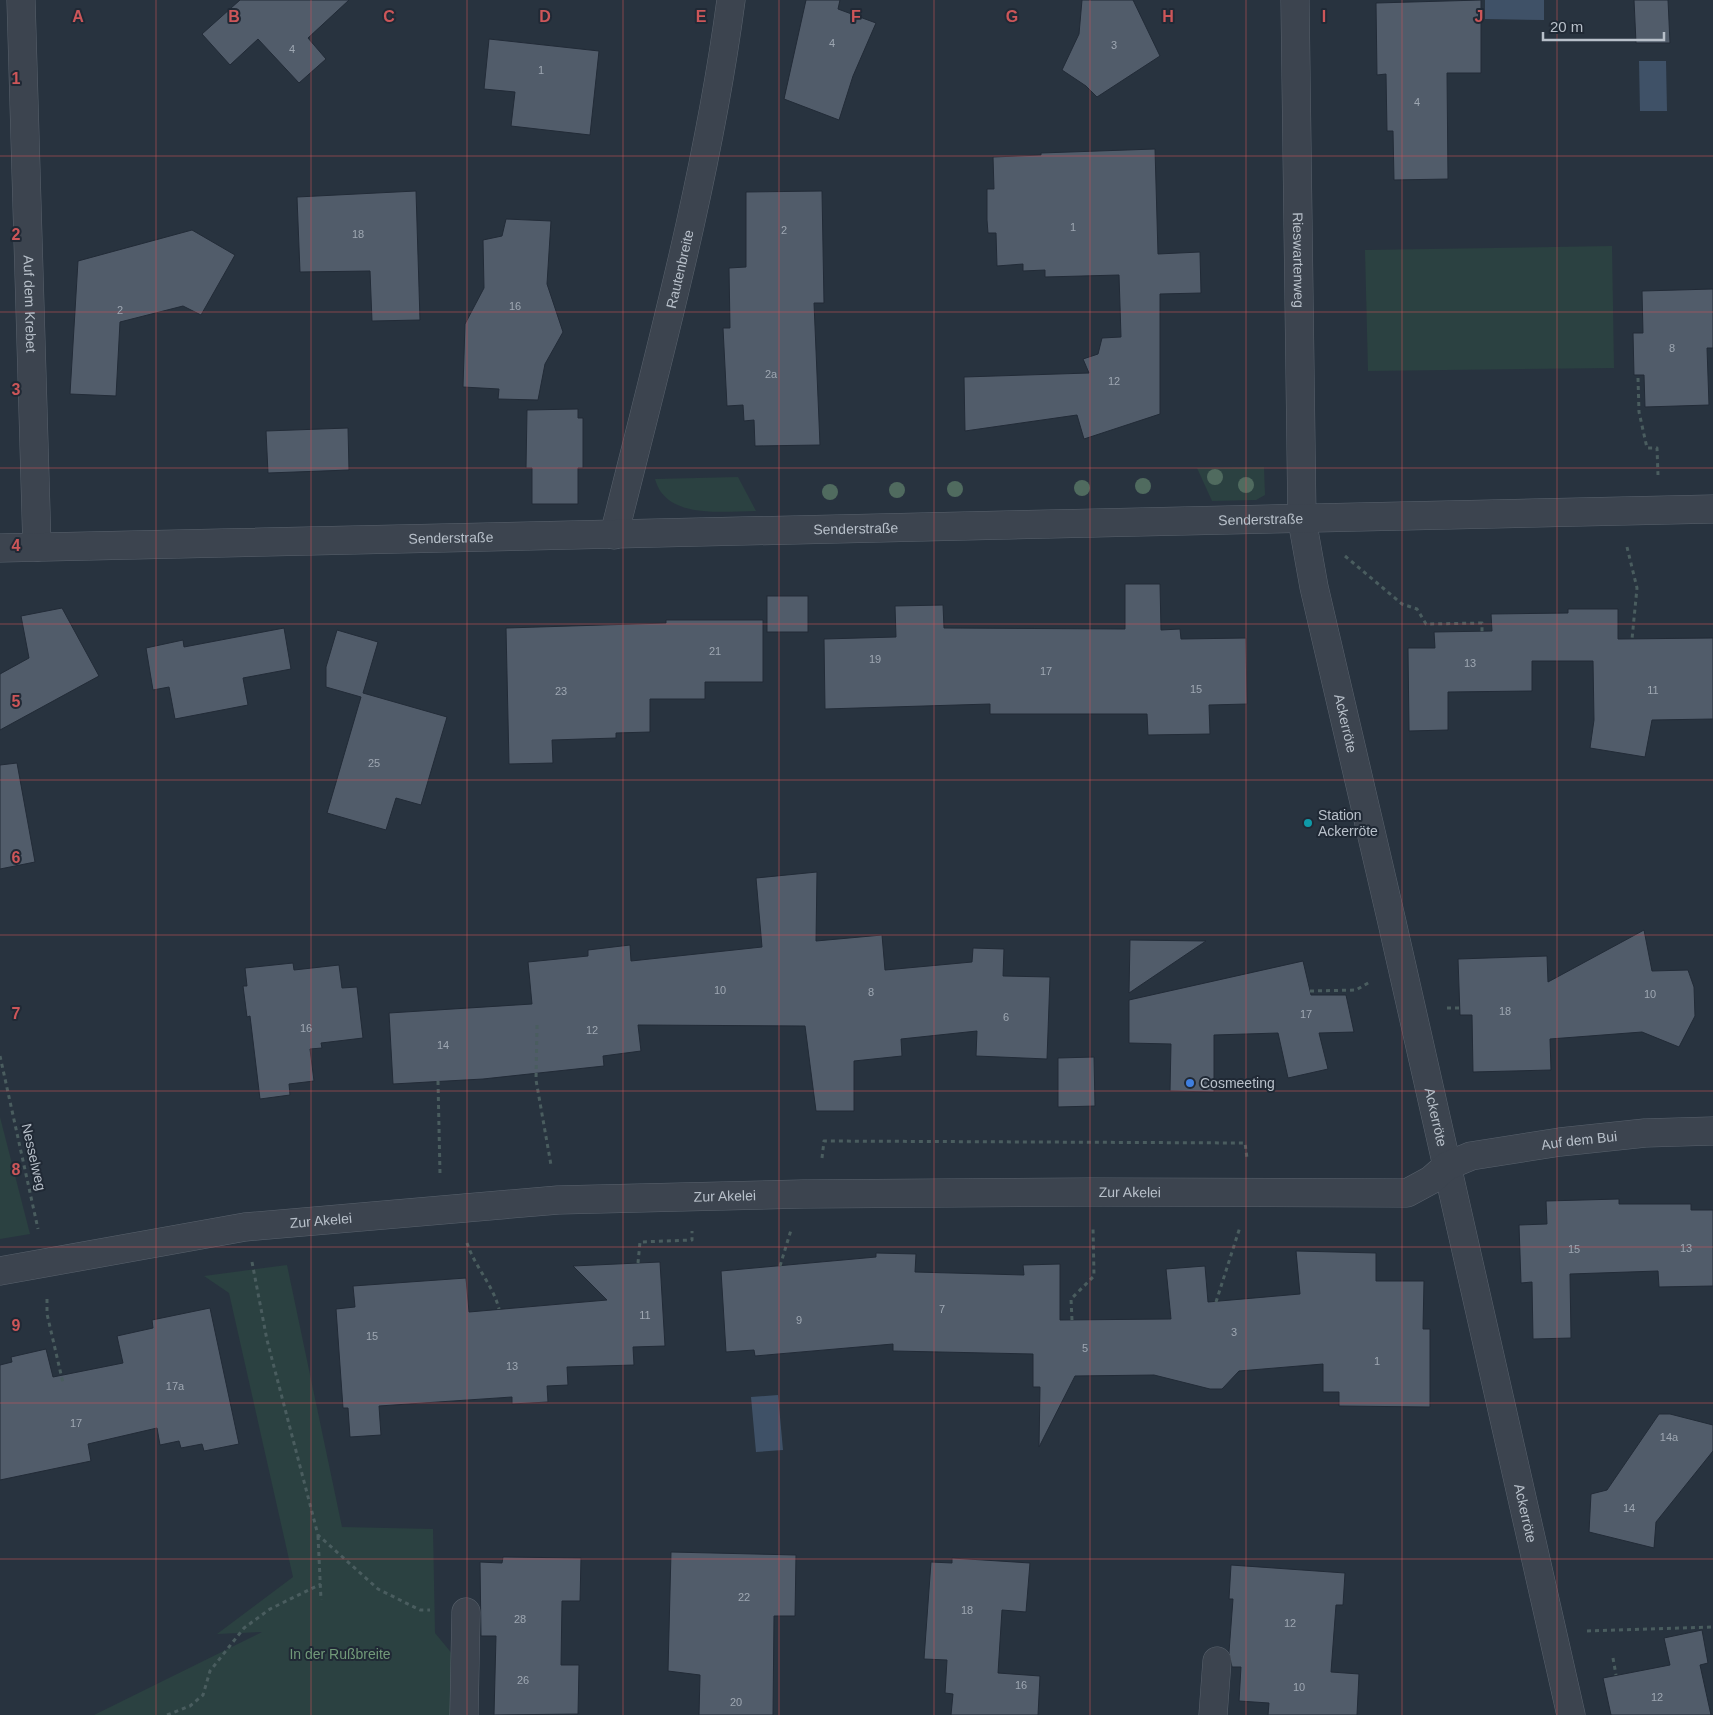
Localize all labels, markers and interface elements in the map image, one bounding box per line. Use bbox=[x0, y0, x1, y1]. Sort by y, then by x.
text: A bbox=[72, 8, 84, 25]
text: B bbox=[228, 8, 240, 25]
text: C bbox=[383, 8, 395, 25]
text: D bbox=[539, 8, 551, 25]
text: E bbox=[696, 8, 707, 25]
text: F bbox=[851, 8, 861, 25]
text: G bbox=[1006, 8, 1018, 25]
text: H bbox=[1162, 8, 1174, 25]
text: I bbox=[1322, 8, 1326, 25]
text: J bbox=[1475, 8, 1483, 25]
scale bar bbox=[1543, 10, 1664, 42]
text: 20 m bbox=[1550, 18, 1583, 35]
house number: 4 bbox=[829, 37, 835, 49]
house number: 3 bbox=[1111, 39, 1117, 51]
house number: 4 bbox=[289, 43, 295, 55]
house number: 1 bbox=[538, 64, 544, 76]
text: 1 bbox=[12, 70, 21, 87]
house number: 4 bbox=[1414, 96, 1420, 108]
street label: Rieswartenweg bbox=[1290, 212, 1307, 308]
house number: 1 bbox=[1070, 221, 1076, 233]
house number: 2 bbox=[781, 224, 787, 236]
text: 2 bbox=[12, 226, 21, 243]
house number: 18 bbox=[352, 228, 364, 240]
street label: Rautenbreite bbox=[663, 228, 697, 310]
street label: Auf dem Krebet bbox=[20, 255, 39, 353]
house number: 16 bbox=[509, 300, 521, 312]
house number: 2 bbox=[117, 304, 123, 316]
house number: 8 bbox=[1669, 342, 1675, 354]
house number: 2a bbox=[765, 368, 778, 380]
house number: 12 bbox=[1108, 375, 1120, 387]
text: 3 bbox=[12, 381, 21, 398]
street label: Senderstraße bbox=[1218, 510, 1304, 528]
street label: Senderstraße bbox=[813, 520, 899, 537]
street label: Senderstraße bbox=[408, 529, 494, 547]
text: 4 bbox=[12, 537, 21, 554]
house number: 21 bbox=[709, 645, 721, 657]
house number: 19 bbox=[869, 653, 881, 665]
house number: 13 bbox=[1464, 657, 1476, 669]
house number: 17 bbox=[1040, 665, 1052, 677]
house number: 15 bbox=[1190, 683, 1202, 695]
house number: 11 bbox=[1647, 684, 1659, 696]
house number: 23 bbox=[555, 685, 567, 697]
street label: Ackerröte bbox=[1331, 692, 1360, 754]
text: 5 bbox=[12, 693, 21, 710]
house number: 25 bbox=[368, 757, 380, 769]
place label: Station Ackerröte bbox=[1318, 807, 1378, 839]
marker: Station Ackerröte bbox=[1302, 817, 1314, 829]
text: 6 bbox=[12, 849, 21, 866]
house number: 10 bbox=[714, 984, 726, 996]
house number: 8 bbox=[868, 986, 874, 998]
house number: 10 bbox=[1644, 988, 1656, 1000]
text: 7 bbox=[12, 1005, 21, 1022]
house number: 18 bbox=[1499, 1005, 1511, 1017]
house number: 17 bbox=[1300, 1008, 1312, 1020]
house number: 6 bbox=[1003, 1011, 1009, 1023]
house number: 16 bbox=[300, 1022, 312, 1034]
house number: 12 bbox=[586, 1024, 598, 1036]
house number: 14 bbox=[437, 1039, 449, 1051]
place label: Cosmeeting bbox=[1200, 1075, 1275, 1091]
marker: Cosmeeting bbox=[1184, 1077, 1196, 1089]
street label: Ackerröte bbox=[1422, 1086, 1450, 1148]
street label: Nesselweg bbox=[19, 1122, 49, 1192]
street label: Auf dem Bui bbox=[1540, 1128, 1618, 1153]
text: 8 bbox=[12, 1161, 21, 1178]
street label: Zur Akelei bbox=[1099, 1184, 1161, 1200]
street label: Zur Akelei bbox=[694, 1187, 756, 1205]
street label: Zur Akelei bbox=[289, 1210, 353, 1231]
house number: 13 bbox=[1680, 1242, 1692, 1254]
house number: 15 bbox=[1568, 1243, 1580, 1255]
house number: 7 bbox=[939, 1303, 945, 1315]
house number: 11 bbox=[639, 1309, 651, 1321]
house number: 9 bbox=[796, 1314, 802, 1326]
text: 9 bbox=[12, 1317, 21, 1334]
house number: 3 bbox=[1231, 1326, 1237, 1338]
house number: 15 bbox=[366, 1330, 378, 1342]
house number: 5 bbox=[1082, 1342, 1088, 1354]
house number: 1 bbox=[1374, 1355, 1380, 1367]
house number: 13 bbox=[506, 1360, 518, 1372]
house number: 17a bbox=[166, 1380, 185, 1392]
house number: 17 bbox=[70, 1417, 82, 1429]
house number: 14a bbox=[1660, 1431, 1679, 1443]
street label: Ackerröte bbox=[1511, 1482, 1540, 1544]
house number: 14 bbox=[1623, 1502, 1635, 1514]
house number: 22 bbox=[738, 1591, 750, 1603]
house number: 18 bbox=[961, 1604, 973, 1616]
house number: 28 bbox=[514, 1613, 526, 1625]
house number: 12 bbox=[1284, 1617, 1296, 1629]
park label: In der Rußbreite bbox=[289, 1646, 391, 1662]
house number: 26 bbox=[517, 1674, 529, 1686]
house number: 16 bbox=[1015, 1679, 1027, 1691]
house number: 10 bbox=[1293, 1681, 1305, 1693]
house number: 12 bbox=[1651, 1691, 1663, 1703]
house number: 20 bbox=[730, 1696, 742, 1708]

